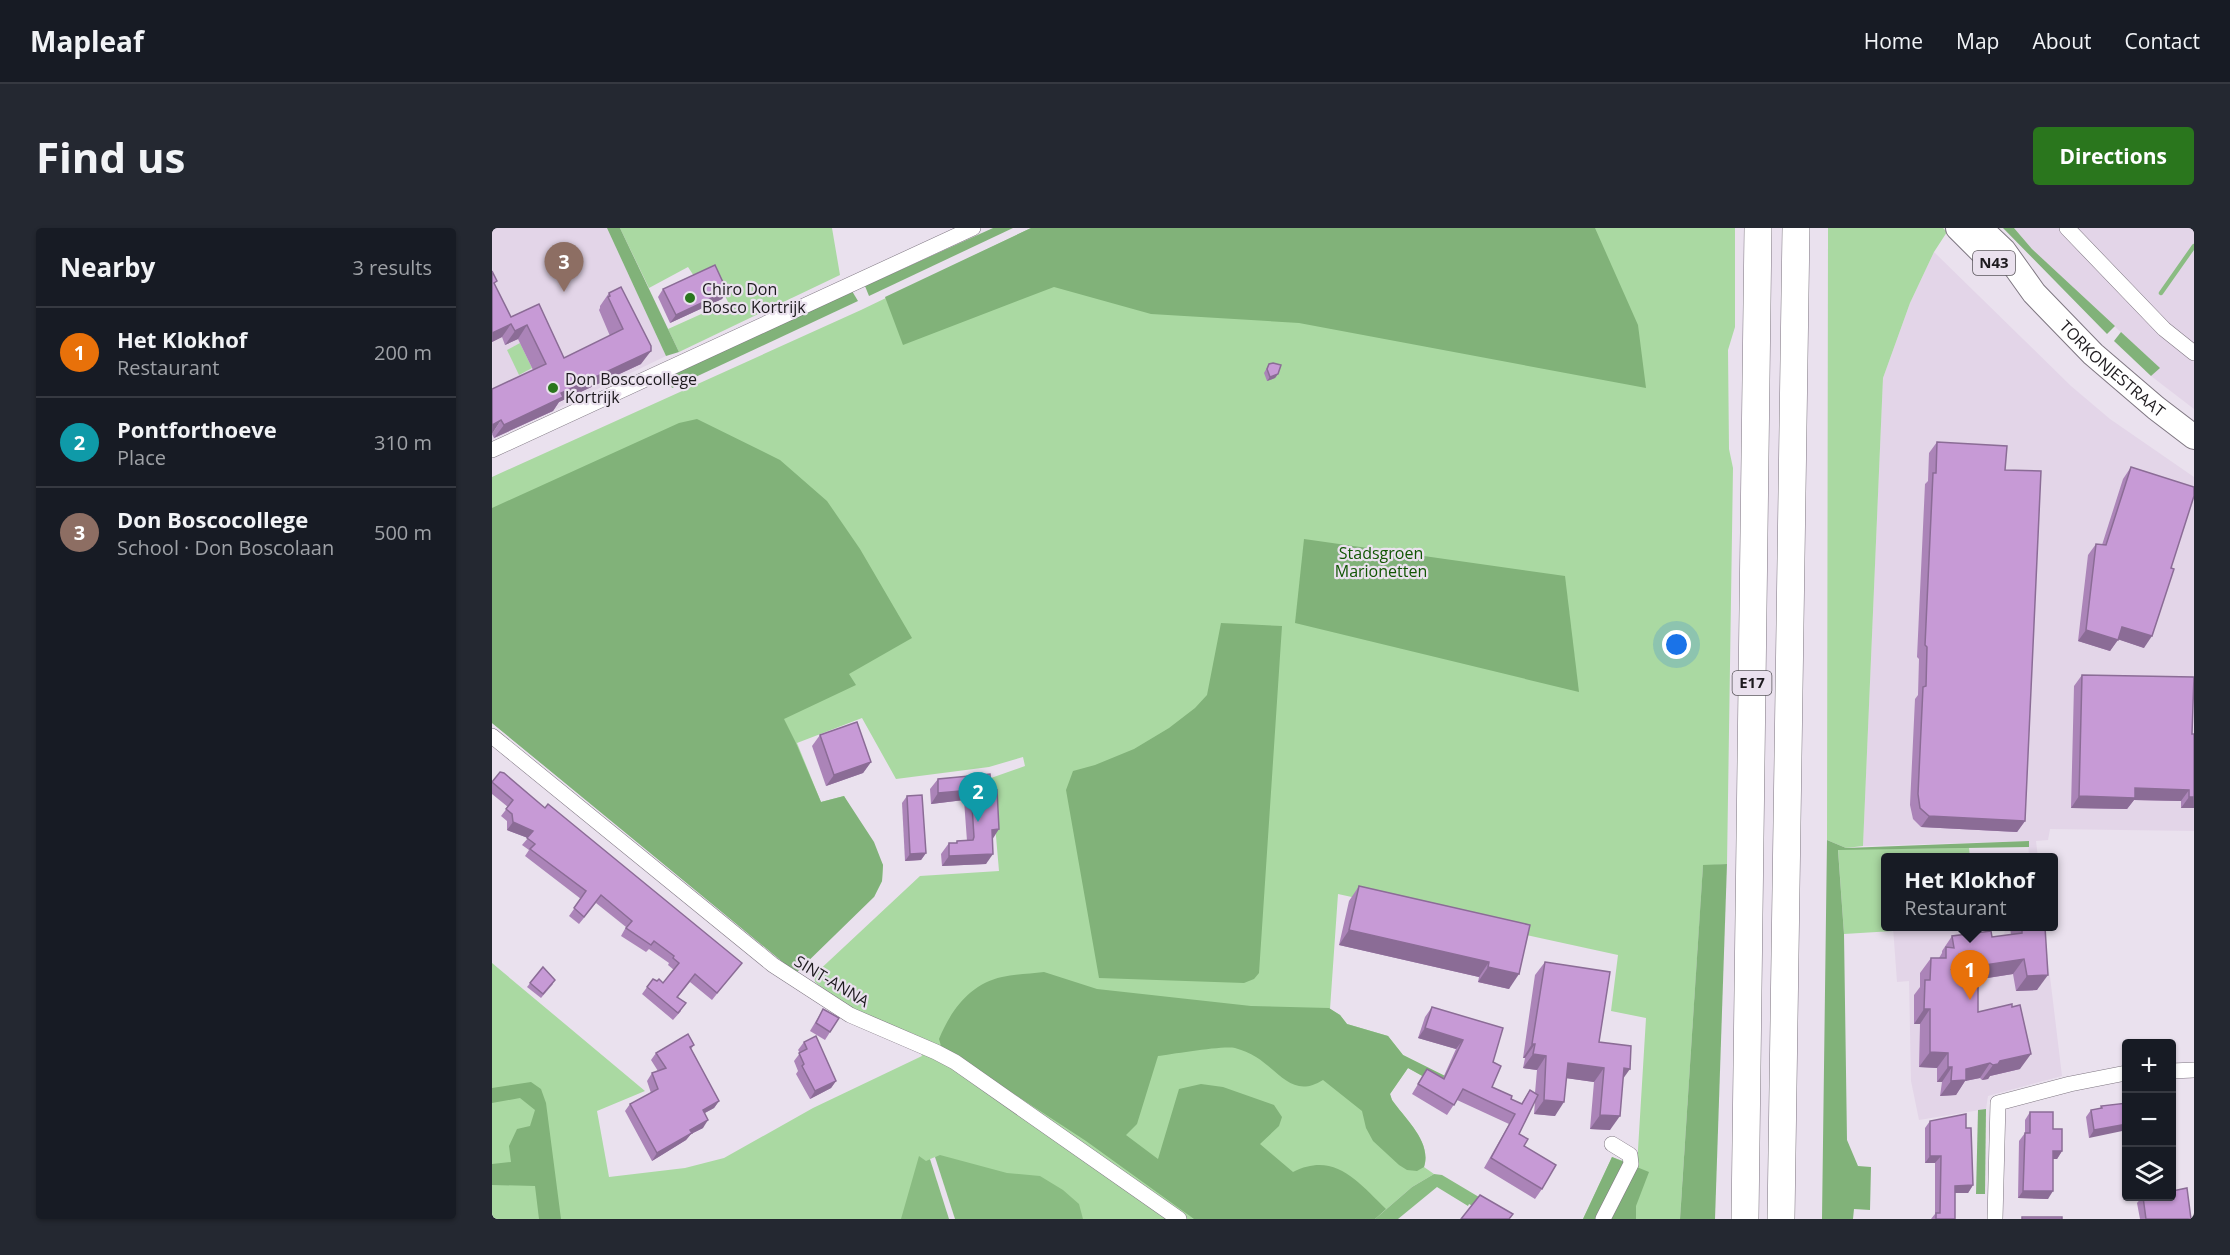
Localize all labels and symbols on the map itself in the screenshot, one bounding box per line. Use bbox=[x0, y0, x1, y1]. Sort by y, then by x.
pin: 3 bbox=[544, 242, 584, 292]
road number: N43 bbox=[1973, 251, 2015, 275]
place label: Chiro Don Bosco Kortrijk bbox=[702, 278, 806, 318]
marker: Chiro Don Bosco Kortrijk bbox=[683, 291, 697, 305]
street label: TORKONJESTRAAT bbox=[2055, 315, 2170, 422]
place label: Don Boscocollege Kortrijk bbox=[565, 368, 697, 408]
marker: Don Boscocollege Kortrijk bbox=[546, 381, 560, 395]
park label: Stadsgroen Marionetten bbox=[1335, 542, 1427, 582]
your location bbox=[1662, 630, 1691, 659]
road number: E17 bbox=[1732, 671, 1772, 695]
pin: 2 bbox=[958, 772, 998, 822]
street label: SINT-ANNA bbox=[791, 950, 874, 1012]
pin: 1 bbox=[1950, 950, 1990, 1000]

